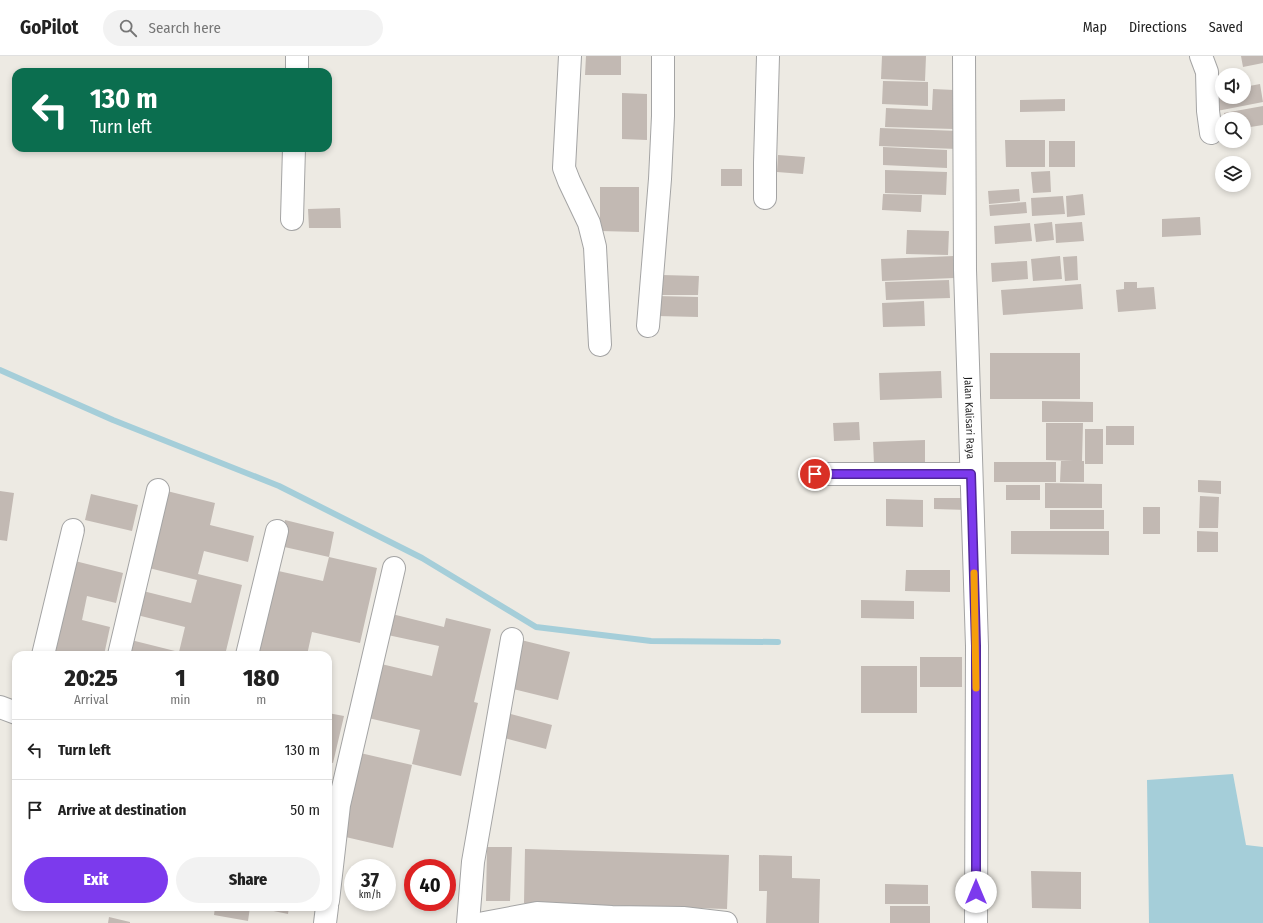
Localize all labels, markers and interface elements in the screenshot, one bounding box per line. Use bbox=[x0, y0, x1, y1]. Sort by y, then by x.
search box bbox=[103, 10, 383, 46]
text: GoPilot bbox=[20, 16, 79, 39]
icon: search bbox=[117, 17, 139, 39]
text: Search here bbox=[149, 19, 221, 37]
text: Map bbox=[1083, 19, 1107, 36]
text: Directions bbox=[1129, 19, 1187, 36]
text: Saved bbox=[1209, 19, 1243, 36]
map controls bbox=[1215, 68, 1251, 192]
button: sound bbox=[1215, 68, 1251, 104]
text: 130 m bbox=[90, 82, 158, 115]
icon: left bbox=[24, 84, 76, 136]
button: search bbox=[1215, 112, 1251, 148]
text: Turn left bbox=[90, 116, 152, 138]
button: layers bbox=[1215, 156, 1251, 192]
street label: Jalan Kalisari Raya bbox=[962, 377, 978, 459]
pin bbox=[798, 457, 832, 491]
icon: arrive bbox=[804, 463, 826, 485]
text: 20:25 bbox=[64, 664, 118, 692]
text: 1 bbox=[175, 664, 186, 692]
text: 180 bbox=[243, 664, 280, 692]
text: Arrival bbox=[74, 692, 108, 707]
text: min bbox=[170, 692, 190, 707]
text: m bbox=[256, 692, 266, 707]
icon: left bbox=[24, 739, 46, 761]
text: Turn left bbox=[58, 741, 111, 759]
text: 130 m bbox=[285, 741, 320, 759]
icon: arrive bbox=[24, 799, 46, 821]
text: Arrive at destination bbox=[58, 801, 186, 819]
text: 50 m bbox=[290, 801, 320, 819]
button: Exit bbox=[24, 857, 168, 903]
button: Share bbox=[176, 857, 320, 903]
speed limit sign: 40 bbox=[404, 859, 456, 911]
text: 37 bbox=[361, 868, 379, 892]
position arrow bbox=[955, 871, 997, 913]
text: km/h bbox=[359, 889, 381, 901]

